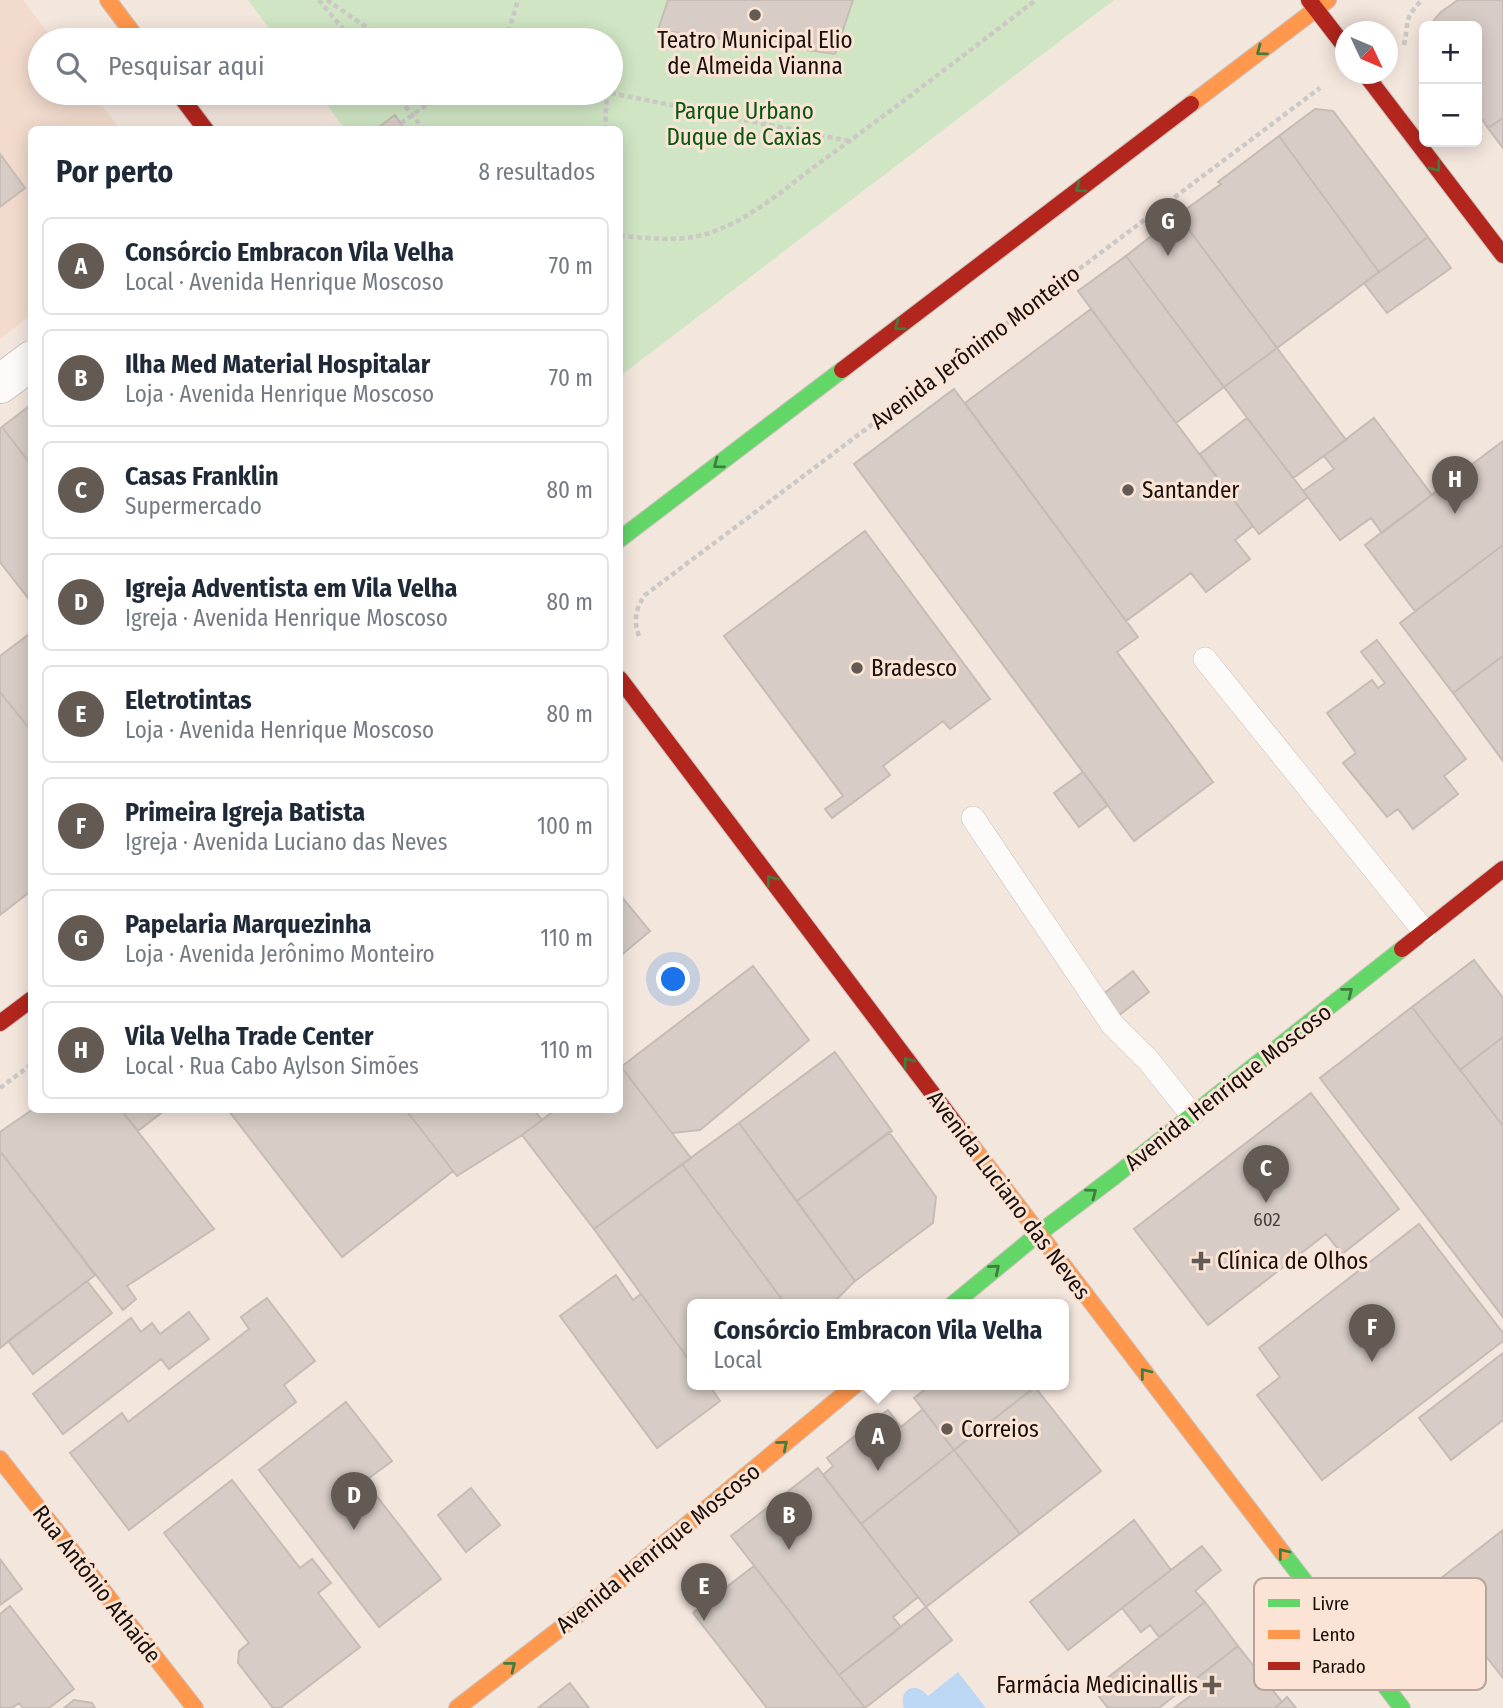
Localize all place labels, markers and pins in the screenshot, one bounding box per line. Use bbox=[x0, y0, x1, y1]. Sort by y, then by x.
marker: Teatro Municipal Elio de Almeida Vianna bbox=[747, 7, 763, 23]
place label: Teatro Municipal Elio de Almeida Vianna bbox=[657, 26, 853, 80]
pin: G bbox=[1145, 198, 1191, 256]
pin: H bbox=[1432, 456, 1478, 514]
place label: Santander bbox=[1142, 476, 1239, 504]
marker: Santander bbox=[1120, 482, 1136, 498]
place label: Bradesco bbox=[871, 654, 957, 682]
marker: Bradesco bbox=[849, 660, 865, 676]
pin: C bbox=[1243, 1145, 1289, 1203]
place label: Clínica de Olhos bbox=[1217, 1247, 1368, 1275]
marker: Clínica de Olhos bbox=[1191, 1251, 1211, 1271]
pin: F bbox=[1349, 1304, 1395, 1362]
pin: A bbox=[855, 1413, 901, 1471]
place label: Correios bbox=[961, 1415, 1039, 1443]
marker: Correios bbox=[939, 1421, 955, 1437]
pin: D bbox=[331, 1472, 377, 1530]
pin: B bbox=[766, 1492, 812, 1550]
pin: E bbox=[681, 1563, 727, 1621]
place label: Farmácia Medicinallis bbox=[996, 1671, 1198, 1699]
marker: Farmácia Medicinallis bbox=[1204, 1677, 1220, 1693]

